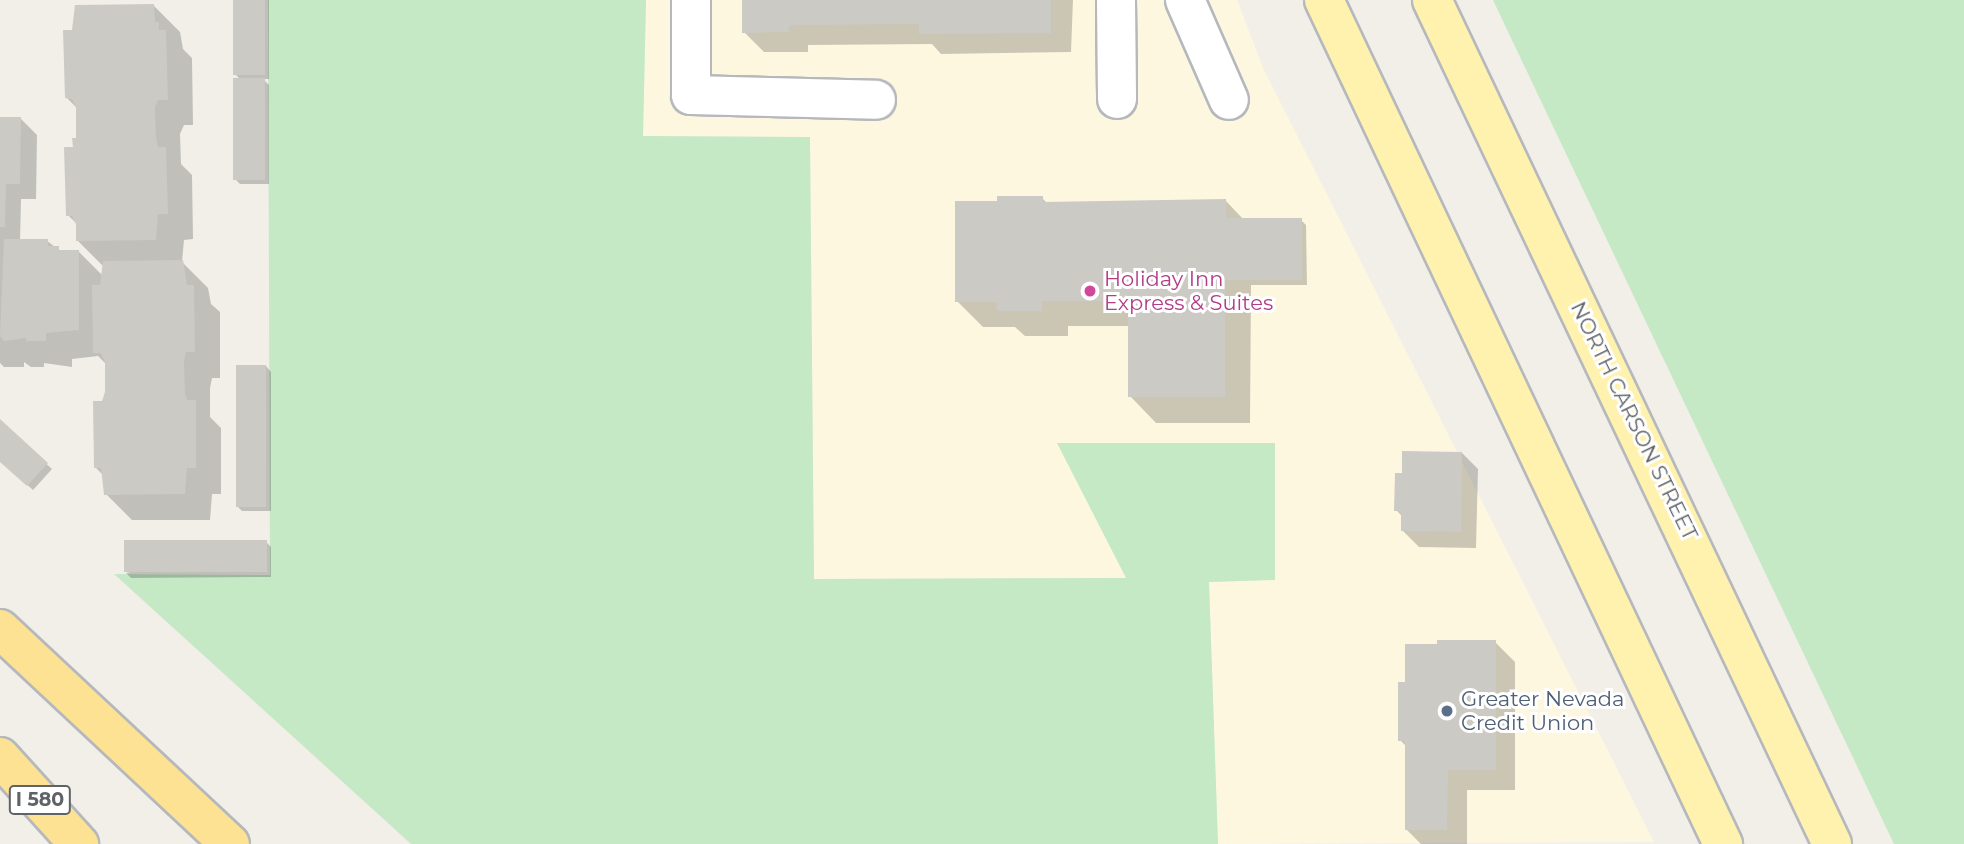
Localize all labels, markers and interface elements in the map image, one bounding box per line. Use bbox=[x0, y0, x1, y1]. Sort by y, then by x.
place label: Holiday Inn Express & Suites bbox=[1104, 266, 1273, 316]
marker: Holiday Inn Express & Suites bbox=[1082, 283, 1098, 299]
street label: NORTH CARSON STREET bbox=[1565, 298, 1703, 544]
place label: Greater Nevada Credit Union bbox=[1461, 686, 1624, 736]
marker: Greater Nevada Credit Union bbox=[1439, 703, 1455, 719]
road number: I 580 bbox=[8, 785, 72, 816]

